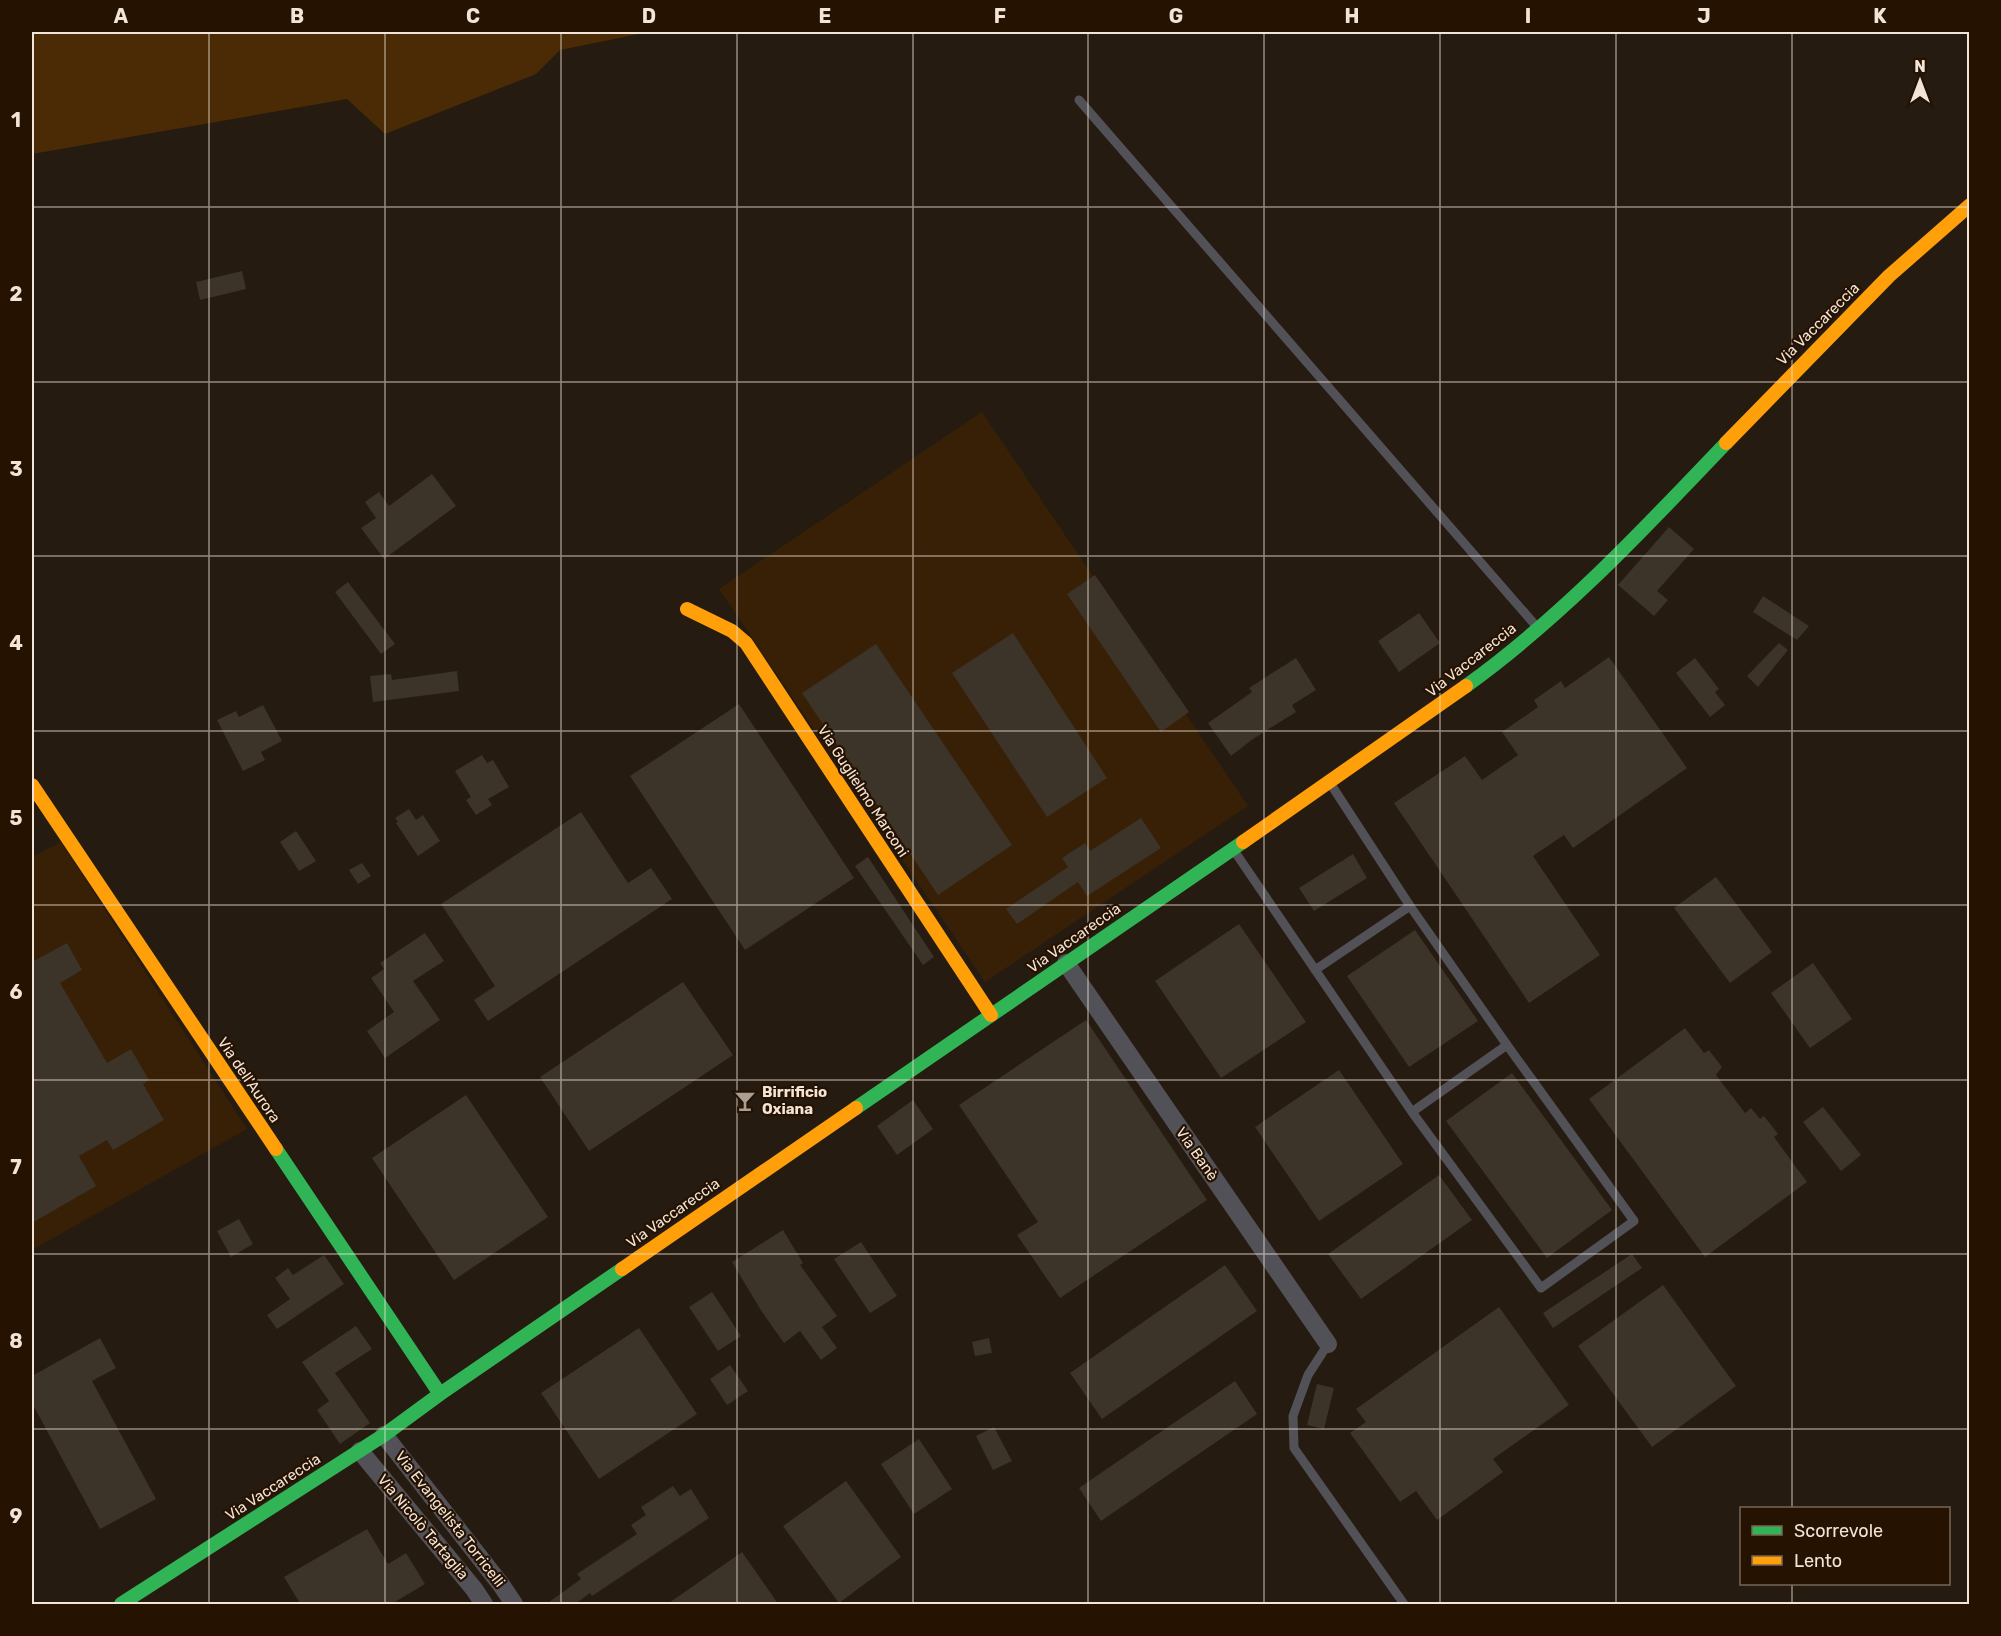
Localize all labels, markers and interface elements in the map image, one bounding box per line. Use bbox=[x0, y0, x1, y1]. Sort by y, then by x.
text: A bbox=[114, 4, 129, 28]
text: B bbox=[290, 4, 304, 28]
text: C bbox=[466, 4, 480, 28]
text: D bbox=[642, 4, 656, 28]
text: E bbox=[819, 4, 831, 28]
text: F bbox=[994, 4, 1006, 28]
text: G bbox=[1169, 4, 1183, 28]
text: H bbox=[1345, 4, 1359, 28]
text: I bbox=[1525, 4, 1531, 28]
text: J bbox=[1697, 4, 1711, 28]
text: K bbox=[1873, 4, 1887, 28]
north arrow bbox=[1890, 51, 1950, 111]
text: N bbox=[1914, 57, 1926, 76]
text: 1 bbox=[11, 108, 21, 132]
street label: Via Vaccareccia bbox=[1773, 279, 1863, 369]
text: 2 bbox=[10, 282, 23, 306]
text: 3 bbox=[9, 457, 23, 481]
street label: Via Vaccareccia bbox=[1422, 619, 1520, 701]
text: 4 bbox=[9, 631, 23, 655]
street label: Via Guglielmo Marconi bbox=[814, 722, 912, 860]
text: 5 bbox=[10, 806, 23, 830]
street label: Via Vaccareccia bbox=[1024, 899, 1124, 977]
text: 6 bbox=[9, 980, 23, 1004]
street label: Via dell'Aurora bbox=[214, 1034, 284, 1126]
place label: Birrificio Oxiana bbox=[762, 1083, 827, 1118]
bar icon: Birrificio Oxiana bbox=[733, 1089, 757, 1113]
street label: Via Banè bbox=[1172, 1124, 1222, 1184]
text: 7 bbox=[10, 1155, 22, 1179]
street label: Via Vaccareccia bbox=[623, 1174, 723, 1252]
text: 8 bbox=[9, 1329, 23, 1353]
street label: Via Evangelista Torricelli bbox=[391, 1447, 509, 1591]
street label: Via Vaccareccia bbox=[222, 1450, 324, 1524]
street label: Via Nicolò Tartaglia bbox=[374, 1471, 472, 1583]
text: 9 bbox=[10, 1504, 23, 1528]
legend bbox=[1740, 1507, 1950, 1585]
text: Scorrevole bbox=[1794, 1520, 1883, 1542]
text: Lento bbox=[1794, 1550, 1842, 1572]

